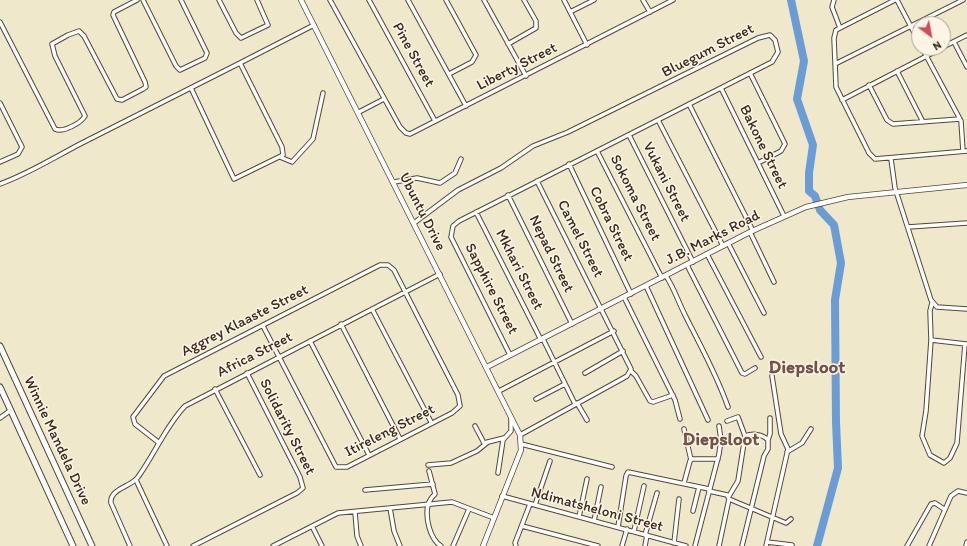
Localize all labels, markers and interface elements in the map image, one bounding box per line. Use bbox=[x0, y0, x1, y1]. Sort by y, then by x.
north arrow bbox=[911, 16, 951, 56]
street label: Pine Street bbox=[388, 20, 438, 90]
street label: Bluegum Street bbox=[659, 20, 757, 82]
text: N bbox=[930, 38, 944, 53]
street label: Liberty Street bbox=[474, 39, 560, 95]
street label: Bakone Street bbox=[735, 102, 791, 192]
street label: Vukani Street bbox=[638, 139, 694, 225]
street label: Sokoma Street bbox=[606, 152, 664, 244]
street label: Ubuntu Drive bbox=[395, 170, 449, 254]
street label: Cobra Street bbox=[585, 184, 637, 264]
street label: Camel Street bbox=[553, 197, 607, 281]
street label: J.B. Marks Road bbox=[663, 207, 763, 269]
street label: Nepad Street bbox=[525, 212, 577, 296]
street label: Mkhari Street bbox=[491, 227, 547, 313]
street label: Sapphire Street bbox=[460, 241, 522, 337]
street label: Aggrey Klaaste Street bbox=[179, 281, 311, 361]
street label: Africa Street bbox=[214, 328, 296, 382]
district label: Diepsloot bbox=[769, 357, 845, 379]
street label: Winnie Mandela Drive bbox=[19, 374, 95, 508]
street label: Solidarity Street bbox=[255, 376, 319, 478]
street label: Itireleng Street bbox=[342, 401, 438, 461]
district label: Diepsloot bbox=[683, 429, 759, 451]
street label: Ndimatsheloni Street bbox=[529, 484, 665, 536]

